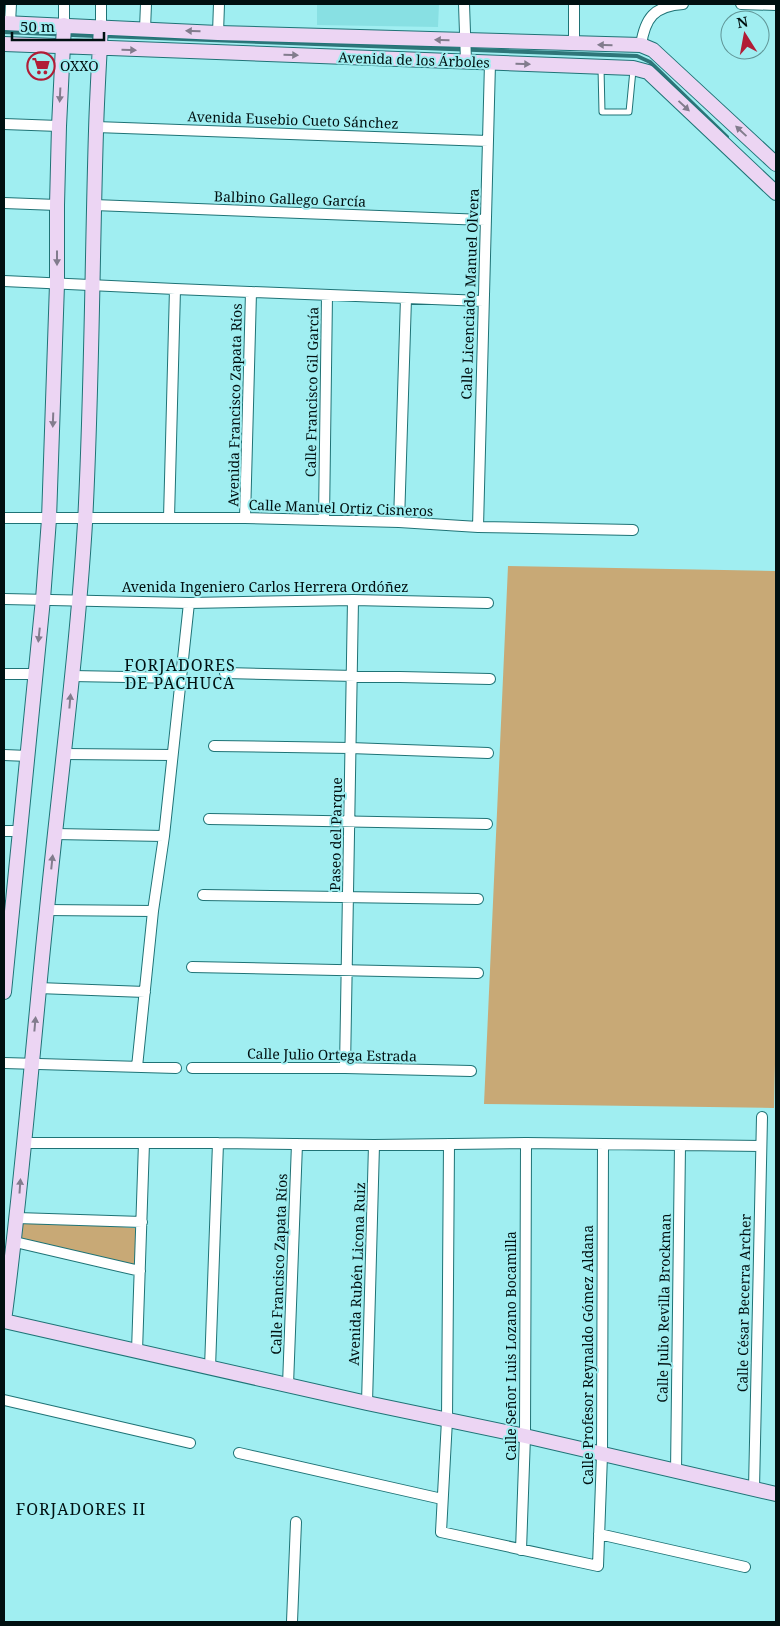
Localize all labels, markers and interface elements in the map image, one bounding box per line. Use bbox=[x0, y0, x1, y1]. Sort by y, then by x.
scale bar bbox=[12, 10, 105, 42]
north arrow bbox=[720, 10, 770, 60]
text: N bbox=[735, 11, 750, 32]
text: 50 m bbox=[20, 16, 55, 36]
one-way arrow bbox=[184, 27, 200, 35]
one-way arrow bbox=[434, 36, 450, 44]
one-way arrow bbox=[597, 41, 613, 49]
one-way arrow bbox=[121, 46, 137, 54]
street label: Avenida de los Árboles bbox=[338, 47, 490, 72]
supermarket icon: OXXO bbox=[26, 51, 56, 81]
one-way arrow bbox=[283, 51, 299, 59]
place label: OXXO bbox=[60, 56, 99, 75]
one-way arrow bbox=[516, 61, 532, 69]
one-way arrow bbox=[56, 87, 64, 103]
one-way arrow bbox=[677, 100, 689, 112]
street label: Avenida Eusebio Cueto Sánchez bbox=[187, 106, 399, 133]
one-way arrow bbox=[735, 125, 747, 137]
street label: Balbino Gallego García bbox=[214, 186, 367, 211]
street label: Calle Licenciado Manuel Olvera bbox=[456, 188, 483, 400]
one-way arrow bbox=[53, 250, 61, 266]
street label: Avenida Francisco Zapata Ríos bbox=[223, 303, 246, 507]
street label: Calle Francisco Gil García bbox=[301, 307, 322, 477]
one-way arrow bbox=[48, 412, 56, 428]
street label: Calle Manuel Ortiz Cisneros bbox=[248, 495, 434, 520]
street label: Avenida Ingeniero Carlos Herrera Ordóñez bbox=[122, 577, 408, 596]
one-way arrow bbox=[35, 627, 43, 643]
district label: FORJADORES DE PACHUCA bbox=[124, 654, 236, 694]
one-way arrow bbox=[66, 693, 74, 709]
street label: Paseo del Parque bbox=[325, 777, 346, 891]
one-way arrow bbox=[48, 854, 56, 870]
one-way arrow bbox=[31, 1016, 39, 1032]
street label: Calle Julio Ortega Estrada bbox=[247, 1044, 417, 1065]
street label: Calle Francisco Zapata Ríos bbox=[266, 1173, 291, 1355]
one-way arrow bbox=[16, 1178, 24, 1194]
street label: Avenida Rubén Licona Ruiz bbox=[344, 1182, 369, 1366]
street label: Calle Julio Revilla Brockman bbox=[652, 1213, 675, 1403]
street label: Calle César Becerra Archer bbox=[732, 1213, 755, 1392]
street label: Calle Profesor Reynaldo Gómez Aldana bbox=[578, 1225, 597, 1485]
street label: Calle Señor Luis Lozano Bocamilla bbox=[501, 1231, 520, 1461]
district label: FORJADORES II bbox=[16, 1498, 146, 1520]

